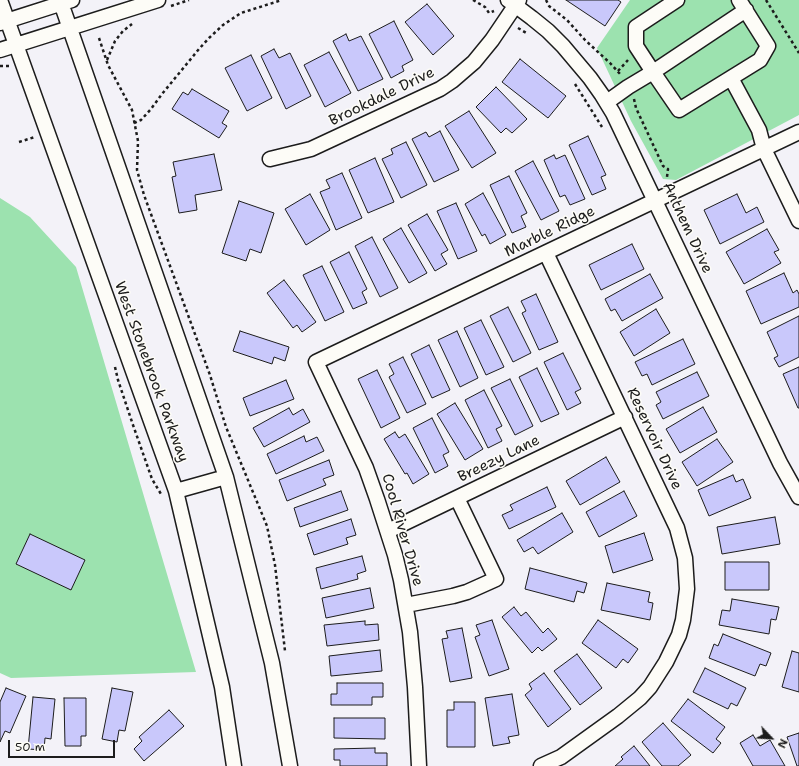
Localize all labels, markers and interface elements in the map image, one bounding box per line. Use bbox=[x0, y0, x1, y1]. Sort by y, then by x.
street label: Brookdale Drive bbox=[326, 64, 438, 130]
street label: Anthem Drive bbox=[658, 180, 716, 276]
street label: Marble Ridge bbox=[502, 202, 598, 262]
street label: West Stonebrook Parkway bbox=[110, 279, 192, 465]
street label: Reservoir Drive bbox=[623, 385, 685, 493]
street label: Breezy Lane bbox=[455, 431, 543, 487]
street label: Cool River Drive bbox=[377, 472, 427, 588]
north arrow bbox=[751, 718, 791, 758]
scale bar bbox=[10, 732, 117, 758]
text: N bbox=[774, 736, 791, 750]
text: 50 m bbox=[15, 739, 45, 755]

